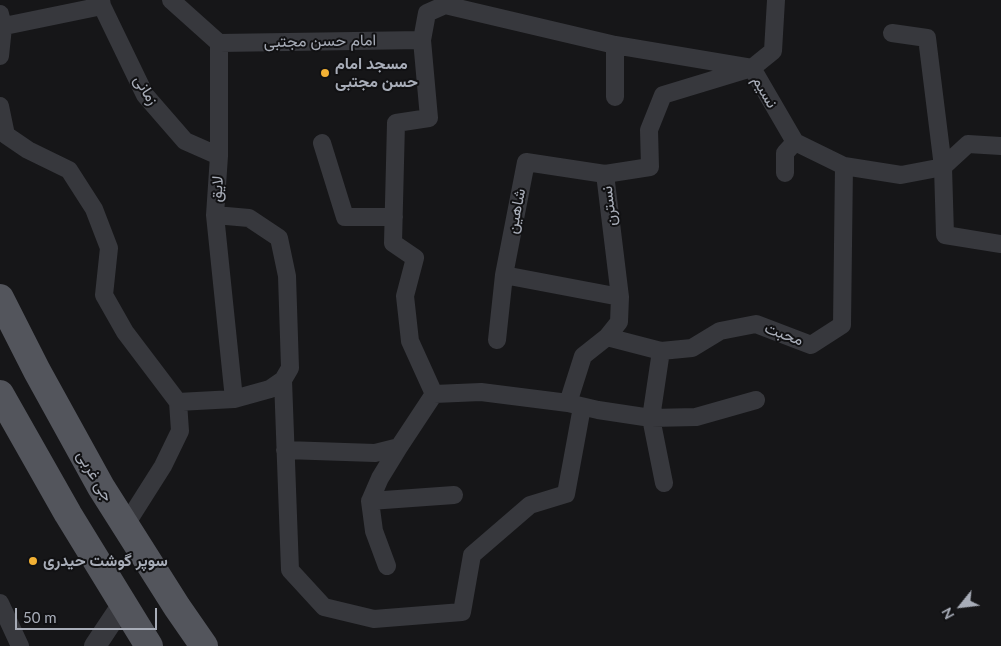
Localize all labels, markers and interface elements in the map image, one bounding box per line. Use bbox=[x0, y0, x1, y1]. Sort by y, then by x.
street label: امام حسن مجتبی bbox=[264, 30, 376, 52]
place label: مسجد امام حسن مجتبی bbox=[335, 54, 418, 92]
marker: مسجد امام حسن مجتبی bbox=[319, 67, 331, 79]
street label: زمانی bbox=[129, 71, 163, 109]
street label: نسیم bbox=[748, 72, 782, 112]
street label: لایق bbox=[207, 175, 227, 203]
street label: نسترن bbox=[597, 185, 621, 227]
street label: شاهین bbox=[502, 187, 530, 235]
street label: محبت bbox=[762, 318, 806, 350]
street label: جی غربی bbox=[73, 447, 117, 505]
place label: سوپر گوشت حیدری bbox=[43, 551, 168, 571]
marker: سوپر گوشت حیدری bbox=[27, 555, 39, 567]
north arrow bbox=[936, 581, 986, 631]
scale bar bbox=[18, 598, 160, 630]
text: N bbox=[937, 605, 957, 622]
text: 50 m bbox=[23, 608, 57, 626]

